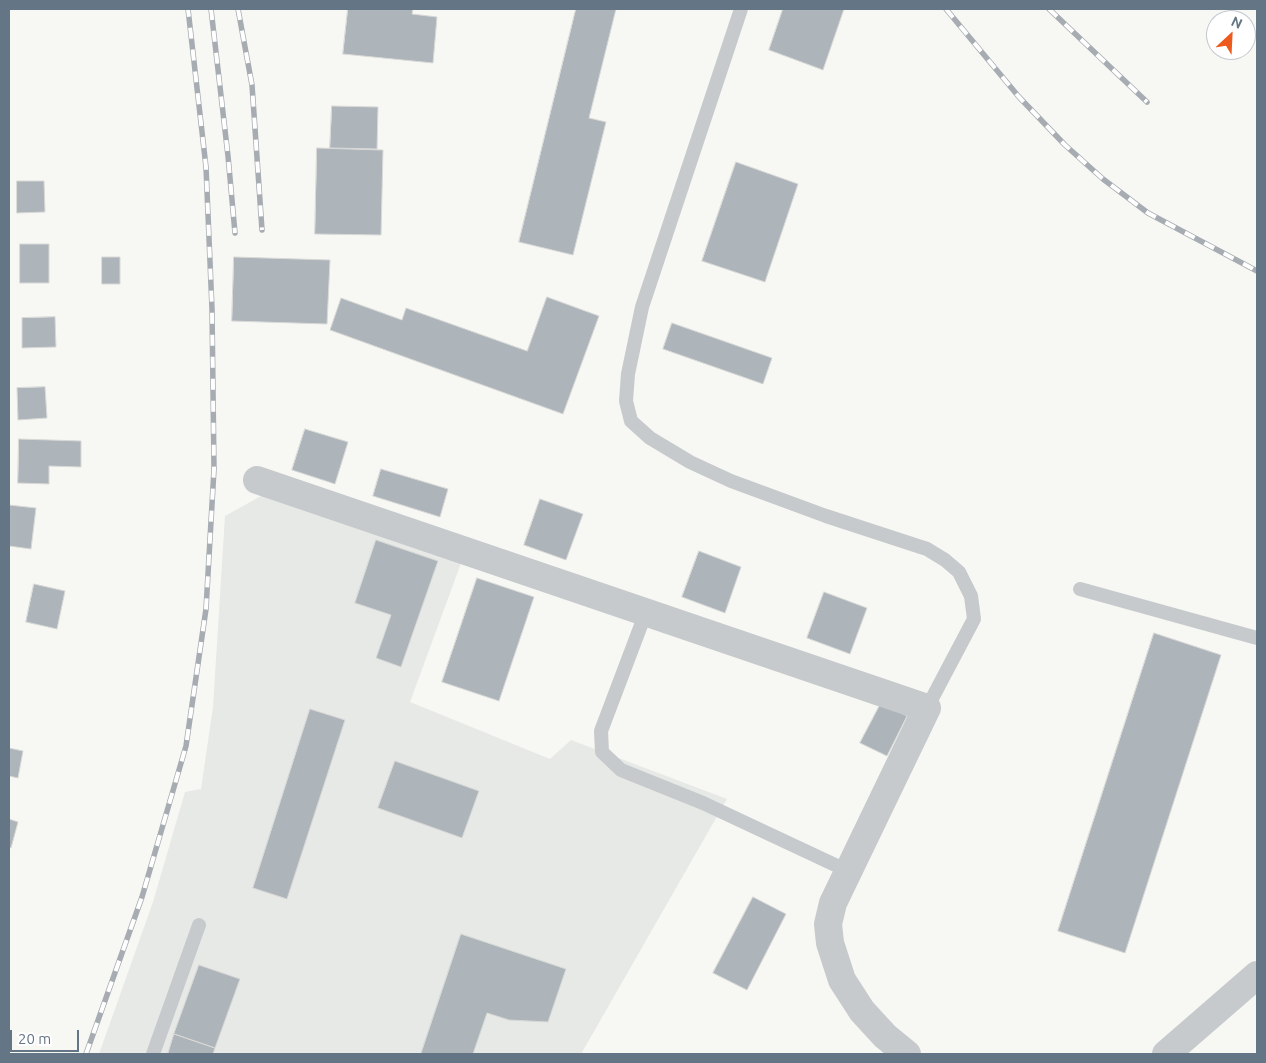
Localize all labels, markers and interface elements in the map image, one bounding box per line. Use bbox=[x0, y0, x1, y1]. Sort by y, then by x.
north arrow bbox=[1206, 10, 1256, 60]
text: N bbox=[1229, 13, 1245, 32]
scale bar bbox=[12, 1020, 81, 1052]
text: 20 m bbox=[18, 1030, 51, 1047]

